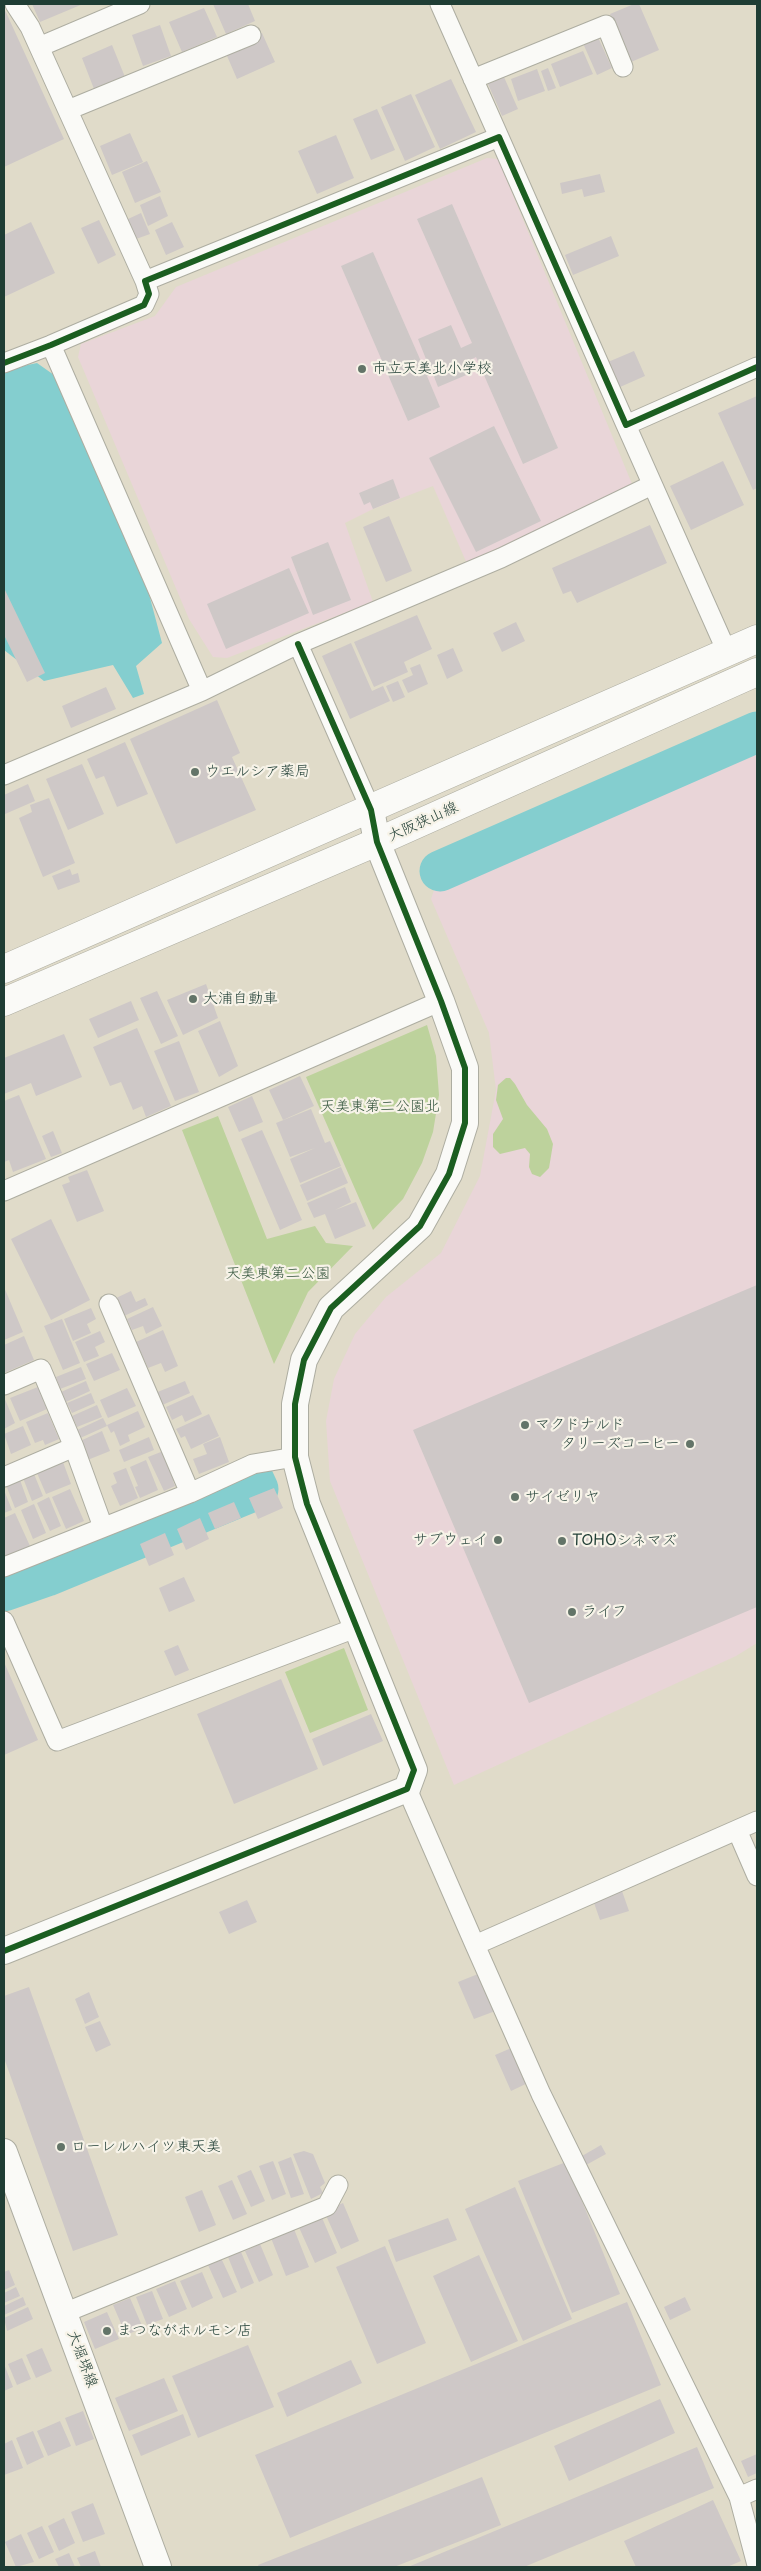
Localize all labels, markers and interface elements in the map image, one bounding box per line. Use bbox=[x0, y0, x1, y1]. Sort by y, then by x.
place label: 市立天美北小学校 bbox=[372, 360, 492, 378]
marker: 市立天美北小学校 bbox=[356, 363, 368, 375]
place label: ウエルシア薬局 bbox=[205, 763, 310, 781]
marker: ウエルシア薬局 bbox=[189, 766, 201, 778]
street label: 大阪狭山線 bbox=[385, 799, 461, 845]
place label: 大浦自動車 bbox=[203, 990, 278, 1008]
marker: 大浦自動車 bbox=[187, 993, 199, 1005]
park label: 天美東第二公園北 bbox=[320, 1098, 440, 1116]
park label: 天美東第二公園 bbox=[226, 1265, 330, 1283]
place label: マクドナルド bbox=[535, 1416, 625, 1434]
marker: マクドナルド bbox=[519, 1419, 531, 1431]
place label: タリーズコーヒー bbox=[561, 1435, 680, 1453]
marker: タリーズコーヒー bbox=[684, 1438, 696, 1450]
place label: サイゼリヤ bbox=[525, 1488, 600, 1506]
marker: サイゼリヤ bbox=[509, 1491, 521, 1503]
place label: サブウェイ bbox=[413, 1531, 488, 1549]
place label: TOHOシネマズ bbox=[572, 1532, 677, 1550]
marker: サブウェイ bbox=[492, 1534, 504, 1546]
marker: TOHOシネマズ bbox=[556, 1535, 568, 1547]
place label: ライフ bbox=[582, 1603, 627, 1621]
marker: ライフ bbox=[566, 1606, 578, 1618]
place label: ローレルハイツ東天美 bbox=[71, 2138, 221, 2156]
marker: ローレルハイツ東天美 bbox=[55, 2141, 67, 2153]
place label: まつながホルモン店 bbox=[117, 2322, 252, 2340]
marker: まつながホルモン店 bbox=[101, 2325, 113, 2337]
street label: 大堀堺線 bbox=[63, 2328, 101, 2390]

